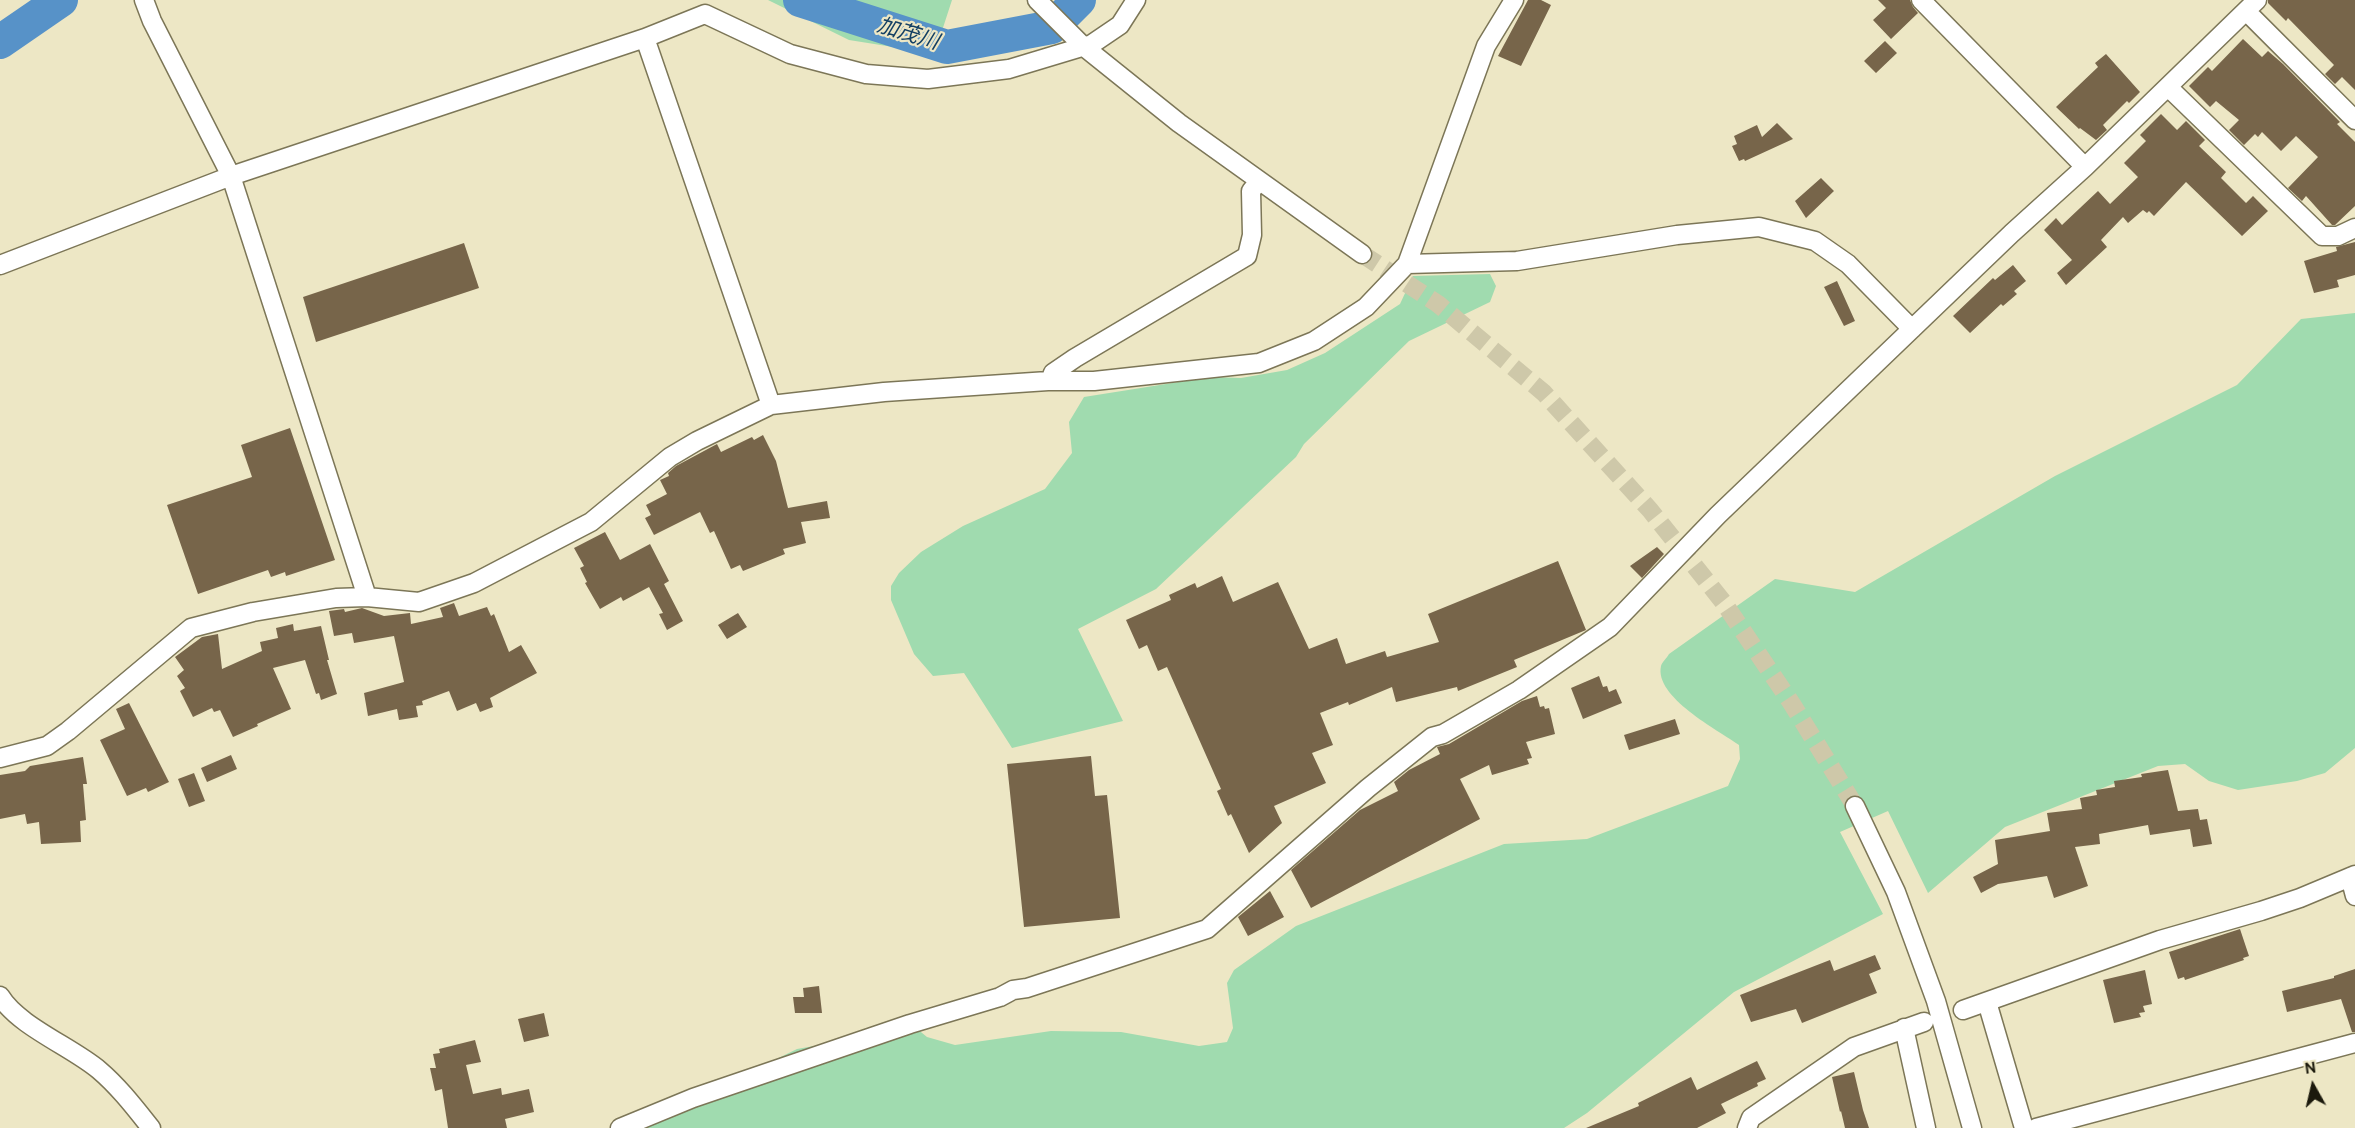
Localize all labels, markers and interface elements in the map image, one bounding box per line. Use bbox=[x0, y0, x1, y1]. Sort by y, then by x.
water label: 加茂川 bbox=[874, 13, 942, 55]
north arrow bbox=[2283, 1056, 2343, 1116]
text: N bbox=[2304, 1057, 2317, 1078]

